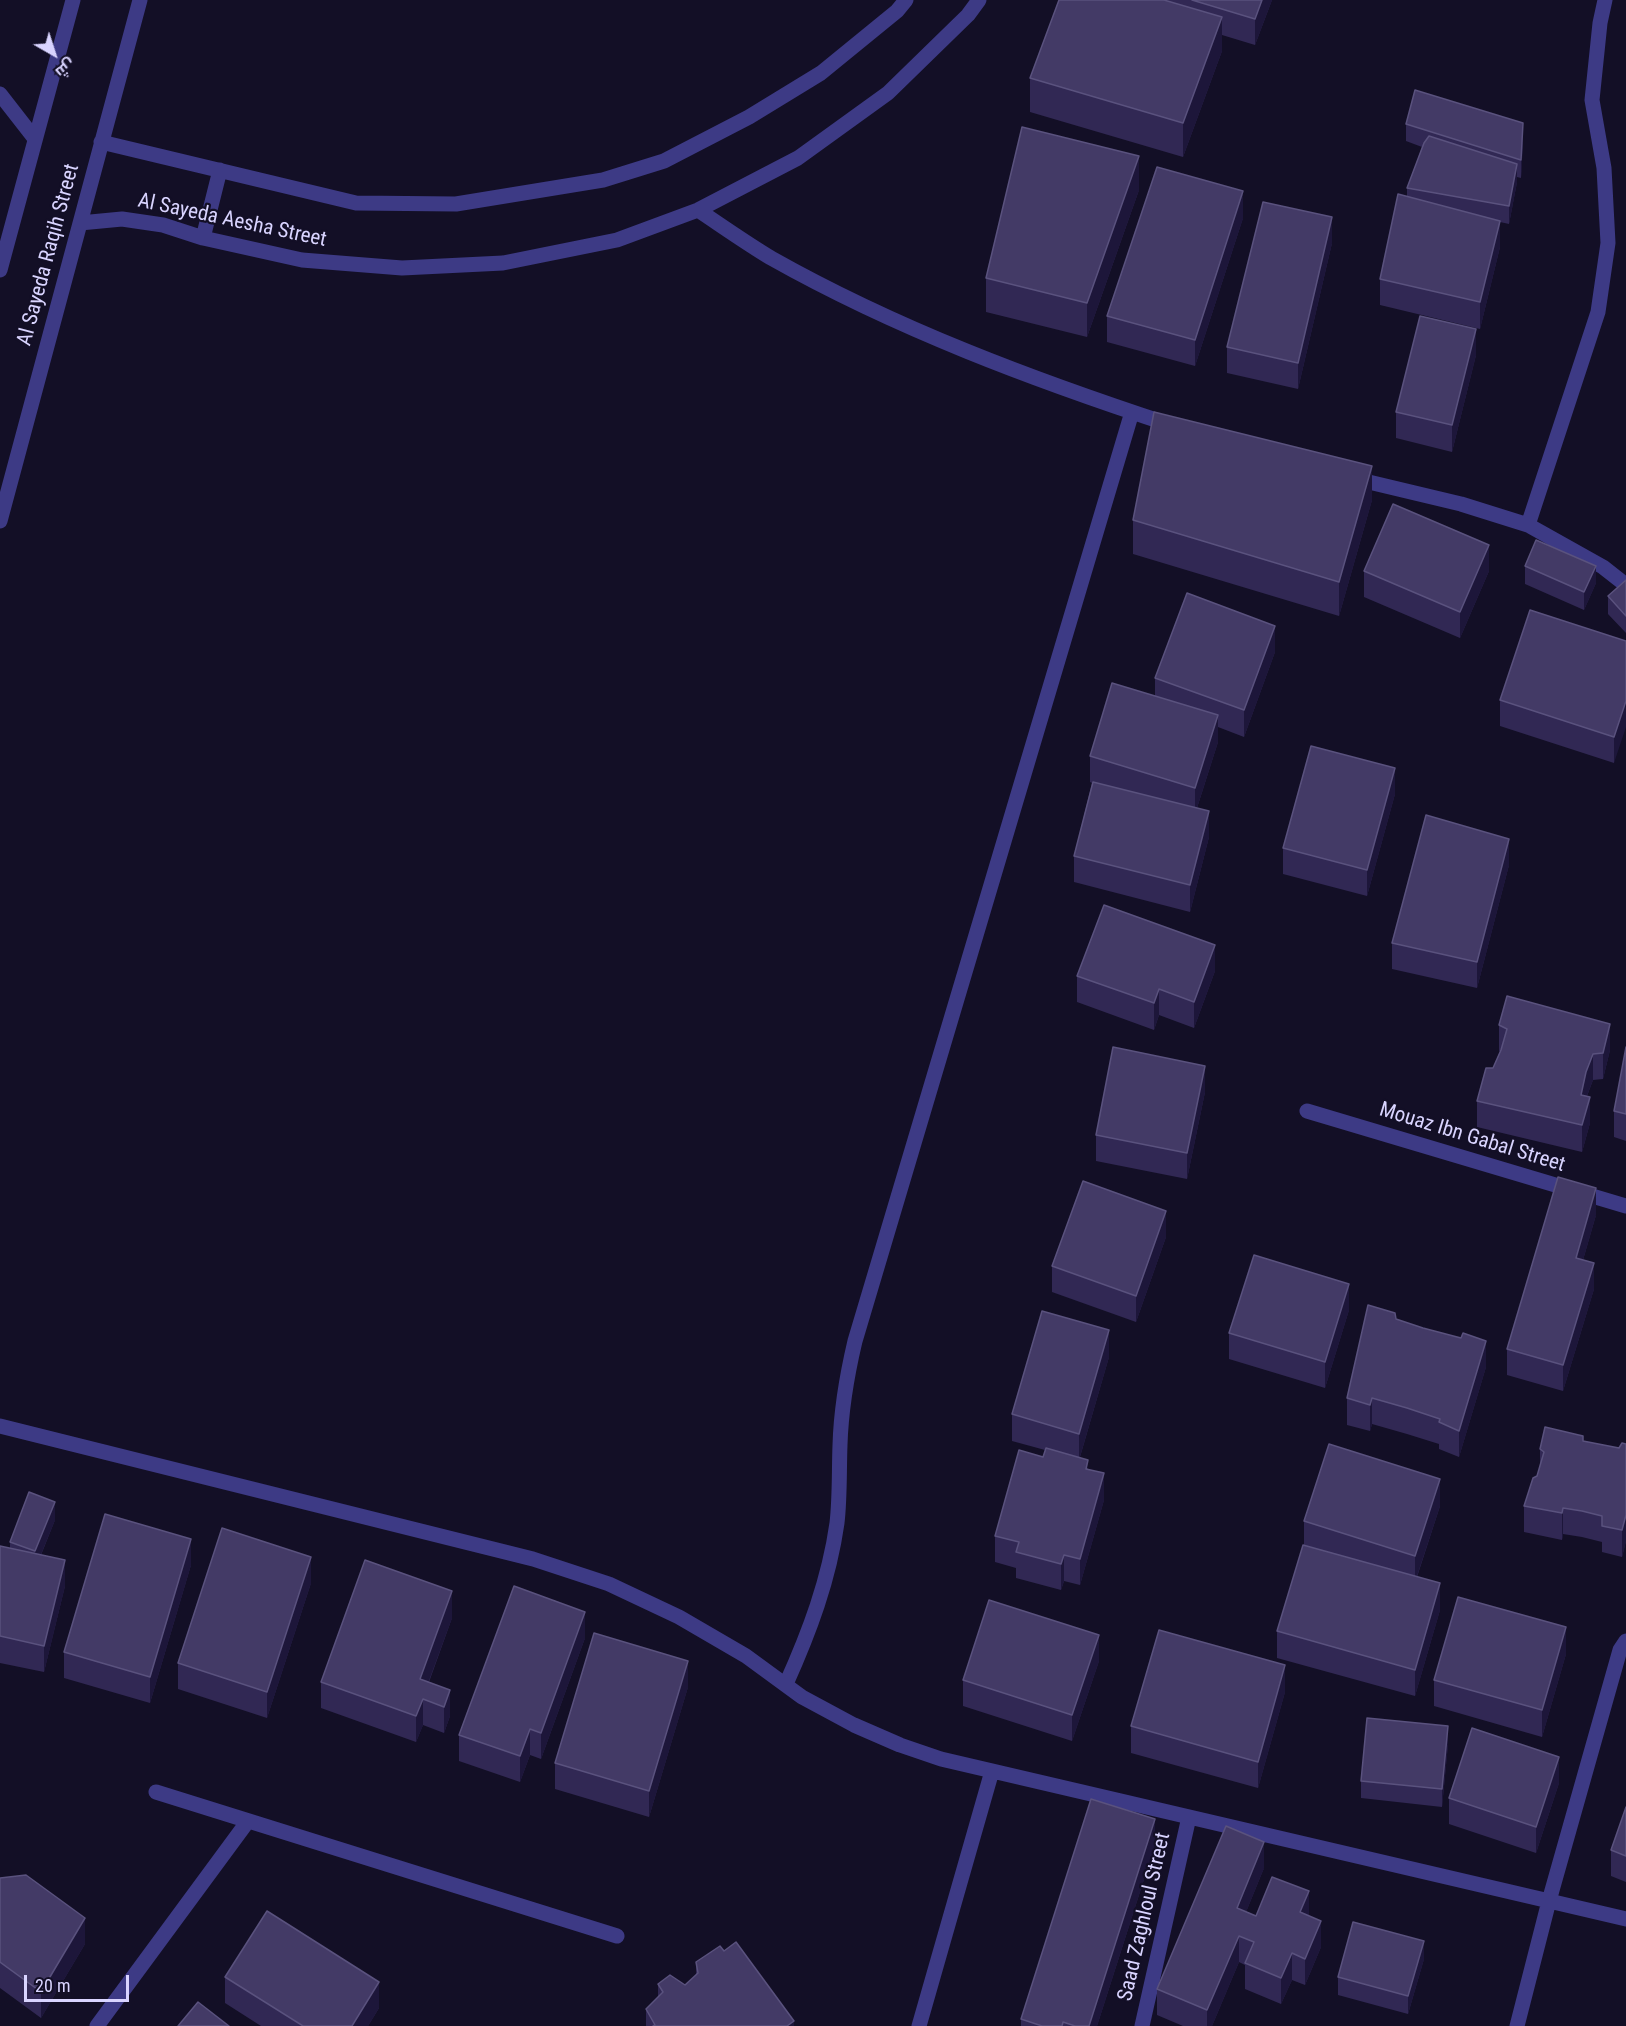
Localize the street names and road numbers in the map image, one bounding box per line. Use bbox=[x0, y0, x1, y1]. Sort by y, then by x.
street label: Al Sayeda Raqih Street bbox=[13, 161, 85, 349]
street label: Al Sayeda Aesha Street bbox=[135, 189, 329, 253]
street label: Mouaz Ibn Gabal Street bbox=[1376, 1098, 1568, 1178]
street label: Saad Zaghloul Street bbox=[1113, 1830, 1177, 2004]

